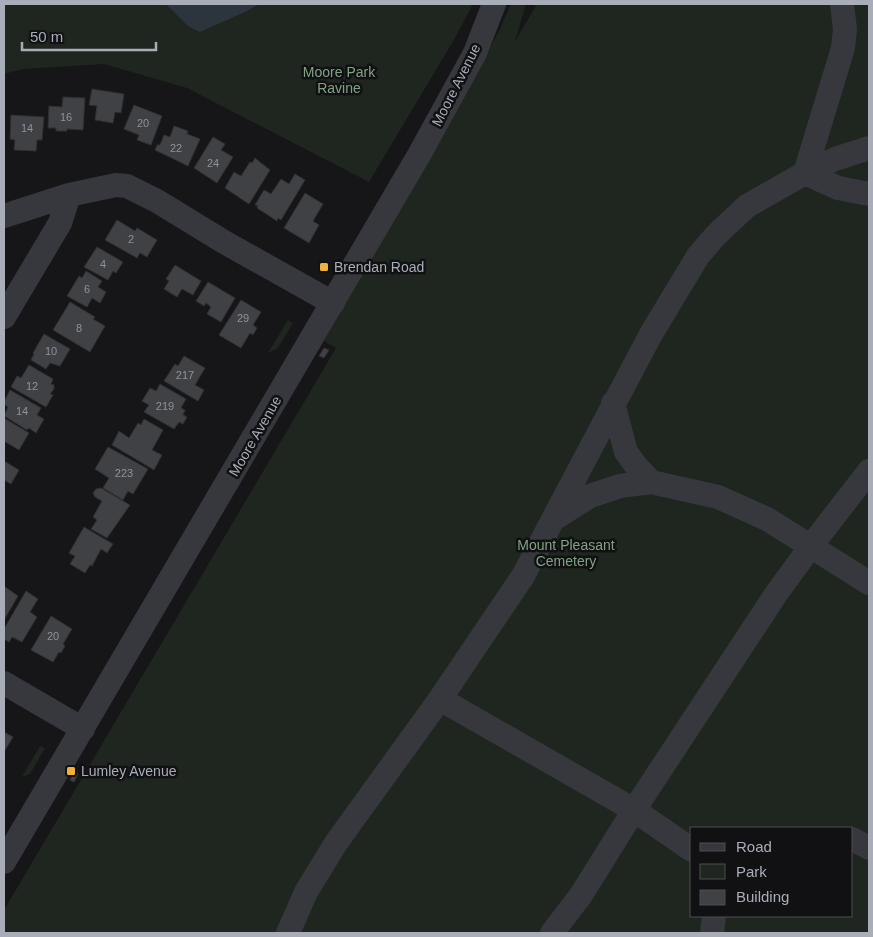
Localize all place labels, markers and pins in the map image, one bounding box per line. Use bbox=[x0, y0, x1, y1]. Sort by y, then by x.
place label: Brendan Road bbox=[334, 259, 424, 275]
marker: Brendan Road bbox=[318, 261, 330, 273]
place label: Lumley Avenue bbox=[81, 763, 177, 779]
marker: Lumley Avenue bbox=[65, 765, 77, 777]

